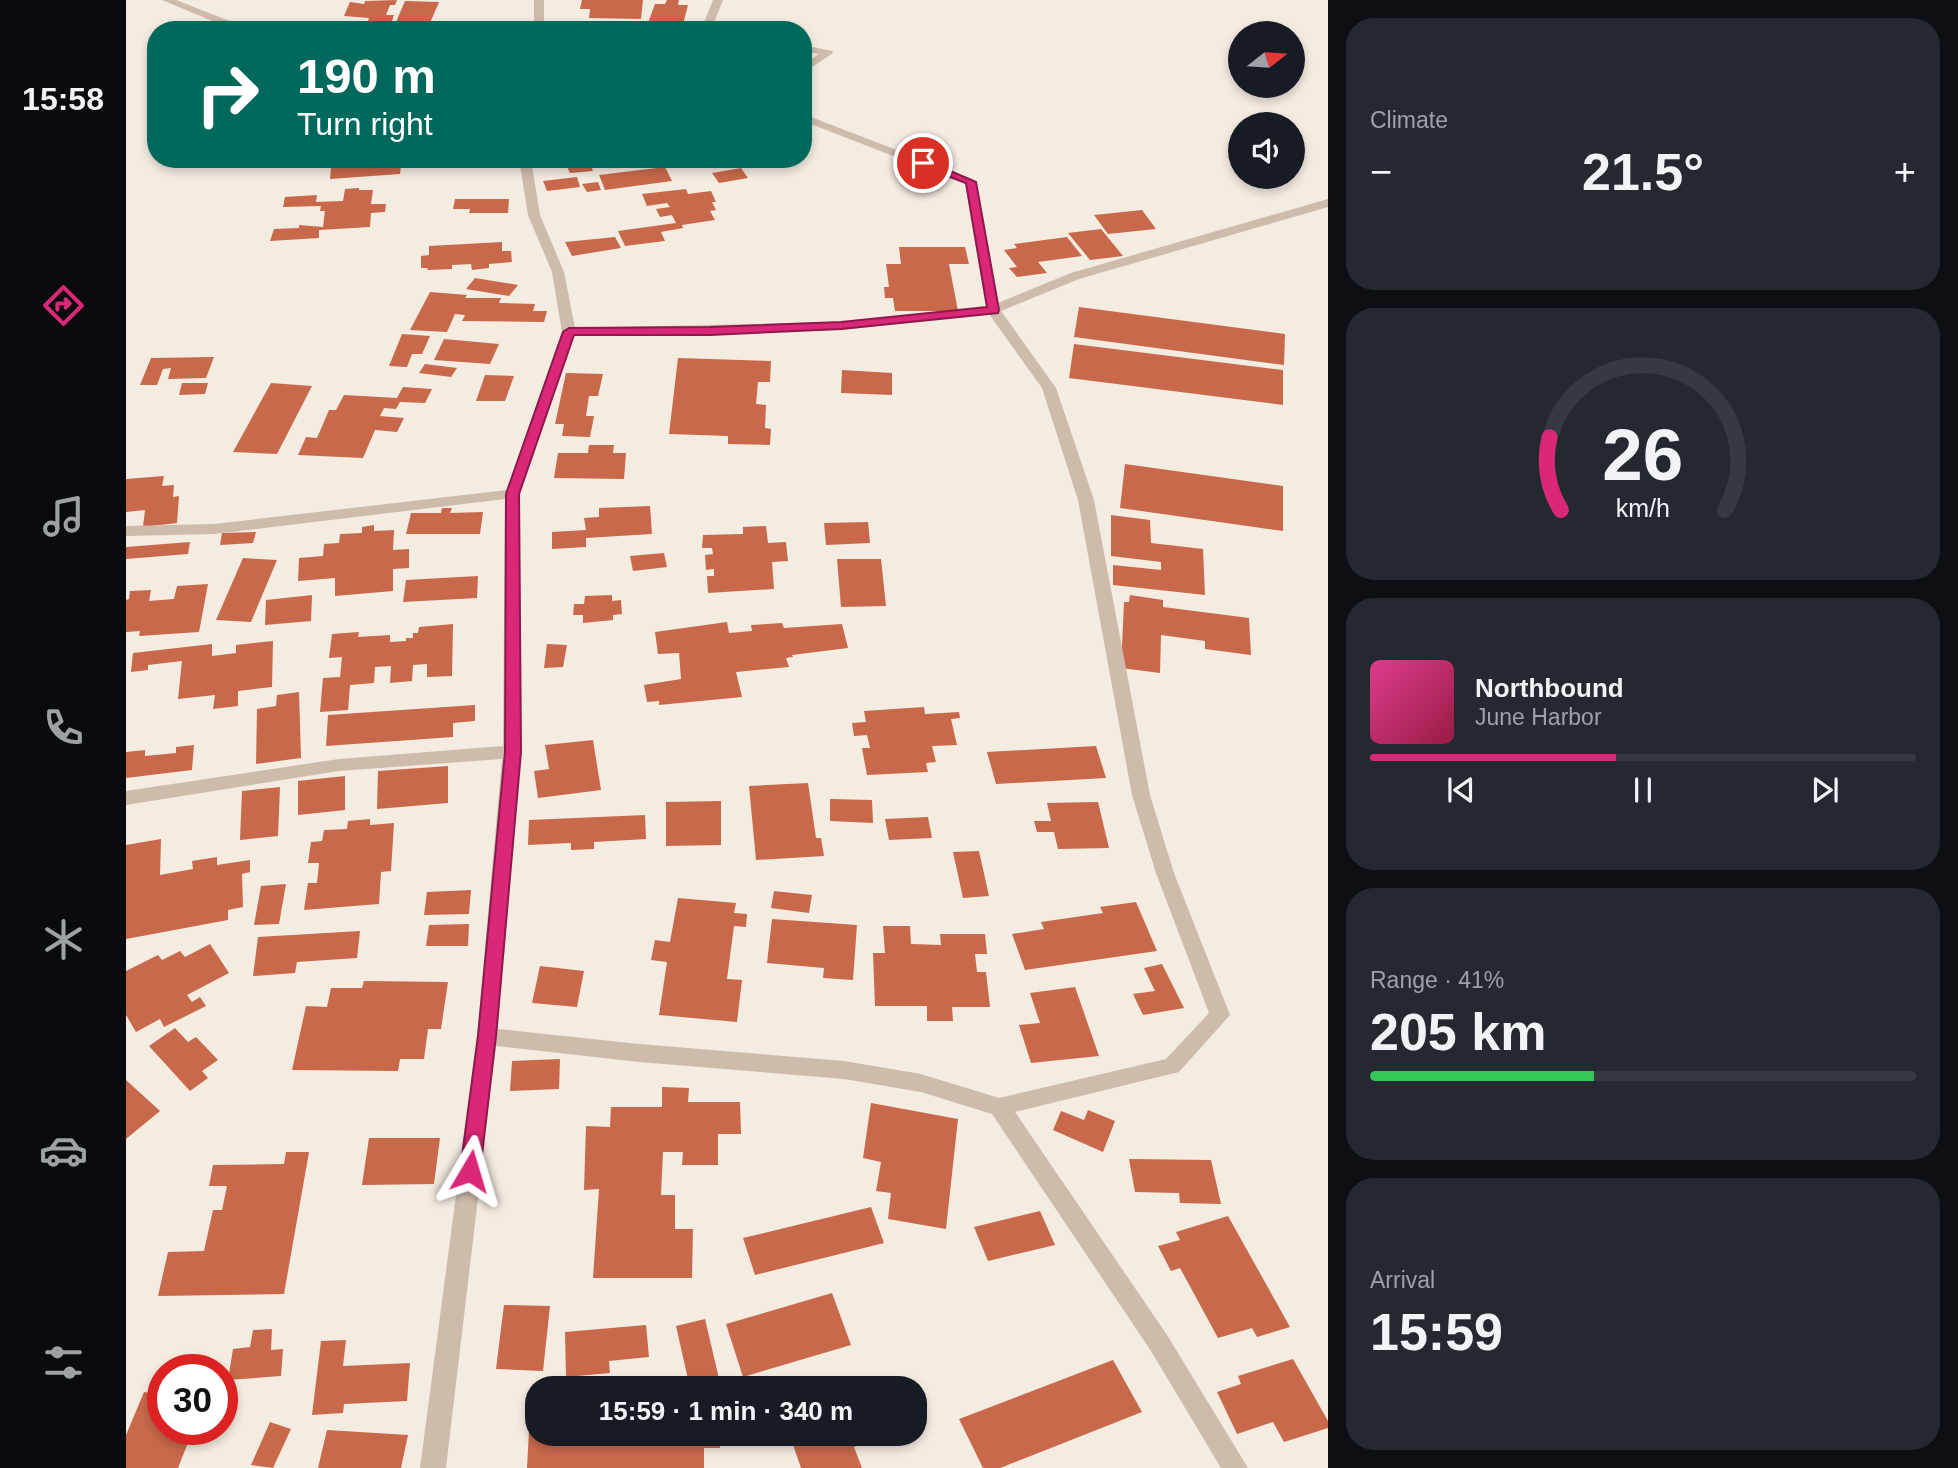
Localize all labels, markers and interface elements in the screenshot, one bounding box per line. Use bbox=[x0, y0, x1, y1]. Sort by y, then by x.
north arrow bbox=[1228, 21, 1306, 98]
map controls bbox=[1228, 21, 1305, 189]
icon: right bbox=[182, 49, 273, 140]
text: 190 m bbox=[297, 49, 436, 103]
text: 15:58 bbox=[22, 81, 104, 117]
text: Turn right bbox=[297, 106, 433, 142]
text: Climate bbox=[1370, 107, 1448, 133]
button: sound bbox=[1228, 112, 1305, 189]
pin bbox=[893, 133, 953, 193]
text: 21.5° bbox=[1582, 143, 1704, 201]
icon: arrive bbox=[904, 144, 942, 182]
text: − bbox=[1370, 151, 1392, 193]
text: + bbox=[1894, 151, 1916, 193]
icon: directions bbox=[39, 281, 88, 330]
text: 26 bbox=[1603, 414, 1683, 495]
icon: music bbox=[39, 492, 88, 541]
text: km/h bbox=[1616, 494, 1670, 522]
text: Northbound bbox=[1475, 673, 1624, 703]
icon: phone bbox=[39, 703, 88, 752]
text: June Harbor bbox=[1475, 704, 1602, 730]
icon: previous bbox=[1442, 771, 1480, 809]
icon: pause bbox=[1624, 771, 1662, 809]
icon: next bbox=[1806, 771, 1844, 809]
icon: climate bbox=[39, 915, 88, 964]
text: Range · 41% bbox=[1370, 967, 1504, 993]
text: 205 km bbox=[1370, 1003, 1546, 1061]
icon: car bbox=[39, 1126, 88, 1175]
position arrow bbox=[433, 1134, 507, 1208]
text: Arrival bbox=[1370, 1267, 1435, 1293]
text: 15:59 bbox=[1370, 1303, 1503, 1361]
icon: filters bbox=[39, 1338, 88, 1387]
speed limit sign: 30 bbox=[147, 1354, 238, 1445]
text: 15:59 · 1 min · 340 m bbox=[599, 1396, 853, 1426]

